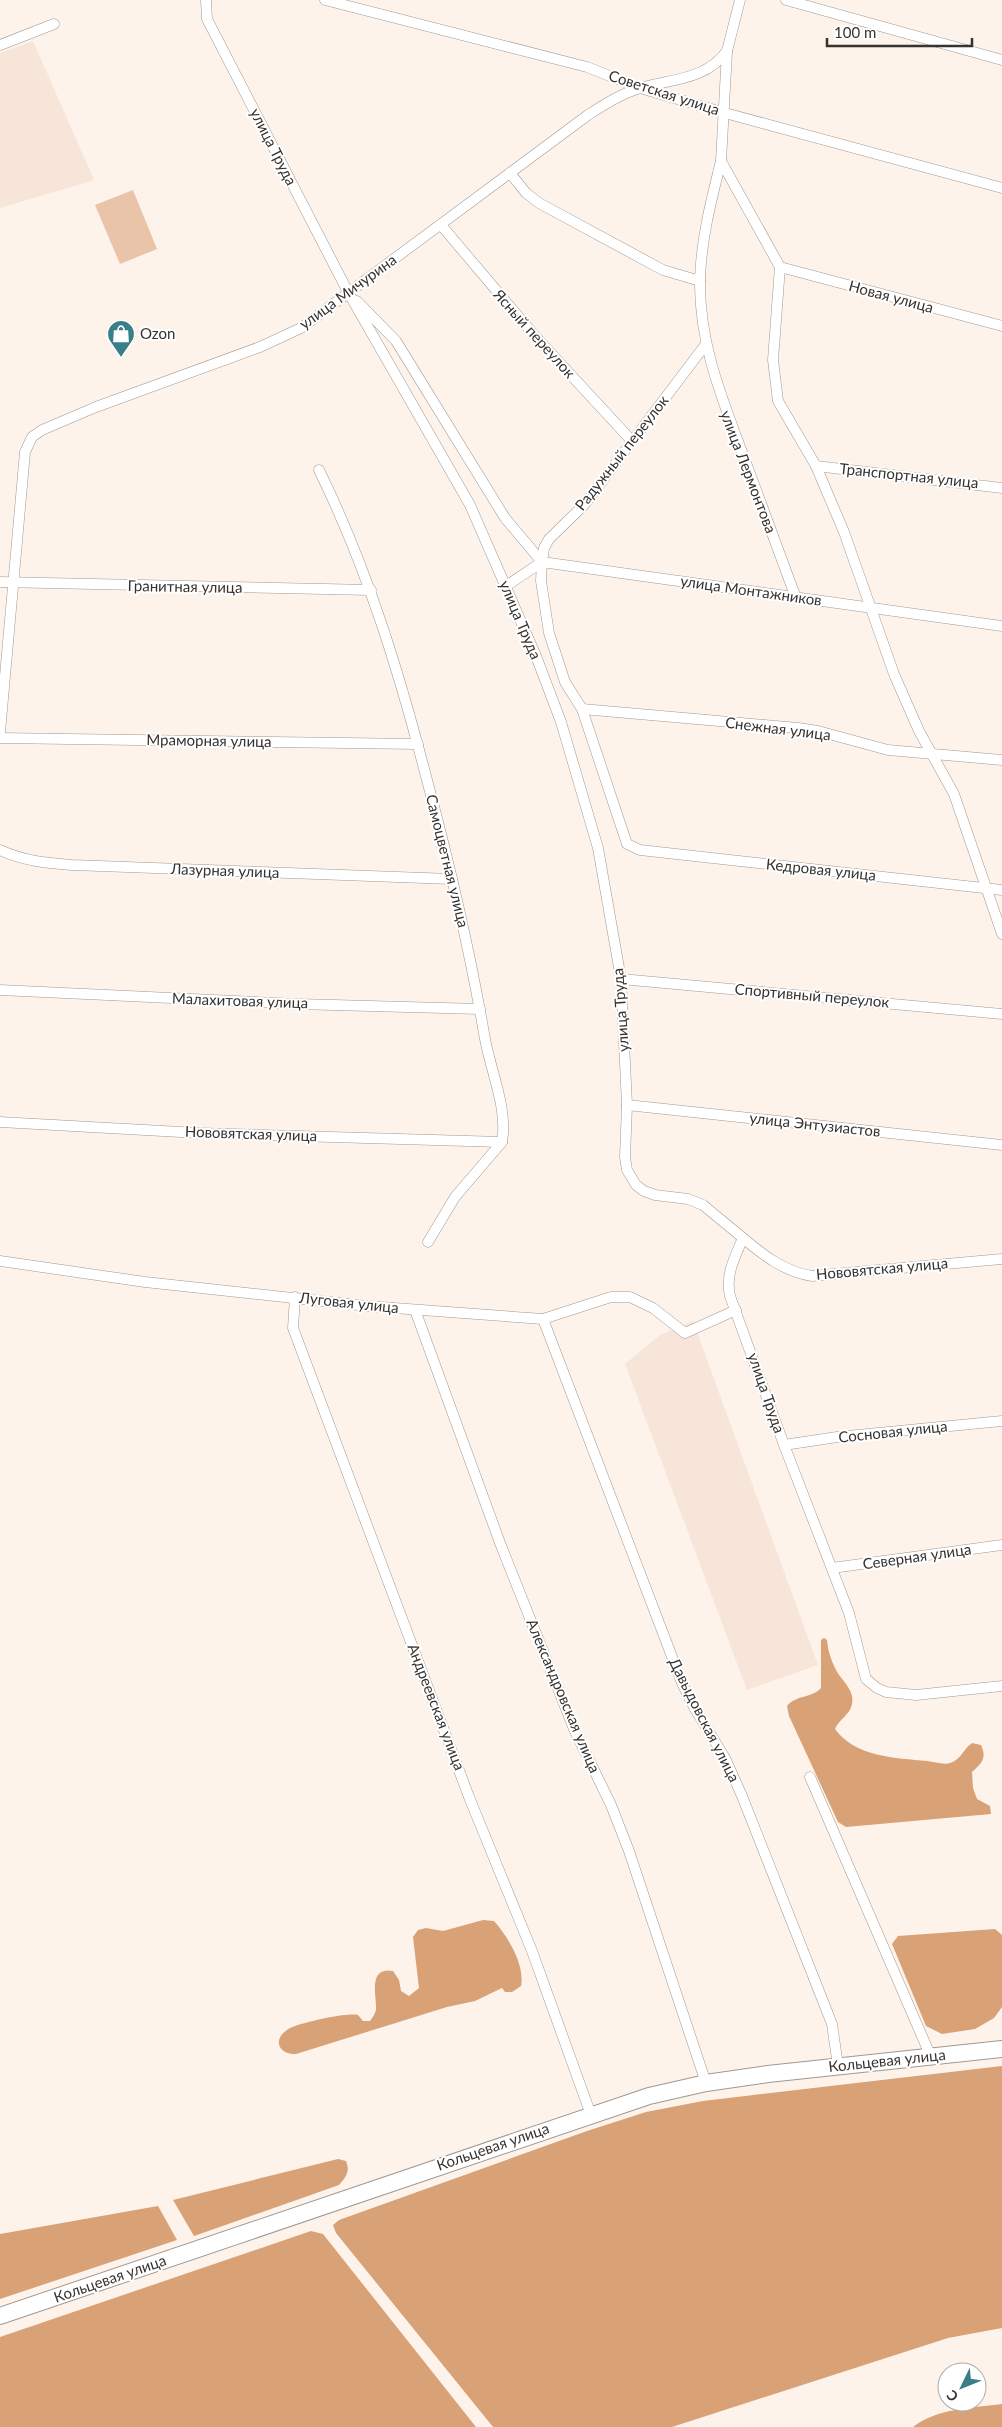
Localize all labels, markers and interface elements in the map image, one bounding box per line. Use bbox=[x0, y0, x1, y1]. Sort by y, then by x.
scale bar bbox=[827, 15, 972, 47]
text: 100 m bbox=[834, 23, 876, 41]
street label: Советская улица bbox=[607, 66, 722, 118]
street label: улица Труда bbox=[247, 105, 301, 188]
street label: улица Мичурина bbox=[295, 250, 399, 332]
street label: Новая улица bbox=[847, 276, 936, 316]
street label: Ясный переулок bbox=[490, 284, 579, 382]
shop icon: Ozon bbox=[106, 319, 136, 358]
place label: Ozon bbox=[140, 324, 175, 342]
street label: Радужный переулок bbox=[571, 391, 672, 513]
street label: улица Лермонтова bbox=[717, 408, 781, 536]
street label: Транспортная улица bbox=[839, 459, 979, 491]
street label: улица Монтажников bbox=[679, 571, 823, 609]
street label: Гранитная улица bbox=[127, 576, 243, 596]
street label: улица Труда bbox=[496, 577, 546, 662]
street label: Снежная улица bbox=[724, 713, 832, 743]
street label: Мраморная улица bbox=[146, 730, 272, 750]
street label: Самоцветная улица bbox=[423, 792, 473, 929]
street label: Кедровая улица bbox=[765, 854, 877, 884]
street label: Лазурная улица bbox=[169, 859, 280, 881]
street label: улица Труда bbox=[608, 968, 632, 1053]
street label: Спортивный переулок bbox=[734, 979, 890, 1011]
street label: Малахитовая улица bbox=[172, 989, 309, 1011]
street label: улица Энтузиастов bbox=[749, 1108, 882, 1140]
street label: Нововятская улица bbox=[185, 1122, 317, 1144]
street label: Нововятская улица bbox=[815, 1253, 949, 1283]
street label: Луговая улица bbox=[297, 1288, 400, 1316]
street label: улица Труда bbox=[745, 1350, 789, 1435]
street label: Сосновая улица bbox=[837, 1416, 948, 1446]
street label: Северная улица bbox=[861, 1539, 972, 1573]
street label: Александровская улица bbox=[523, 1616, 605, 1775]
street label: Андреевская улица bbox=[405, 1641, 469, 1772]
street label: Давыдовская улица bbox=[666, 1654, 744, 1785]
street label: Кольцевая улица bbox=[827, 2045, 946, 2075]
street label: Кольцевая улица bbox=[434, 2118, 551, 2174]
street label: Кольцевая улица bbox=[51, 2250, 168, 2306]
north arrow bbox=[937, 2362, 987, 2412]
text: С bbox=[942, 2386, 962, 2405]

